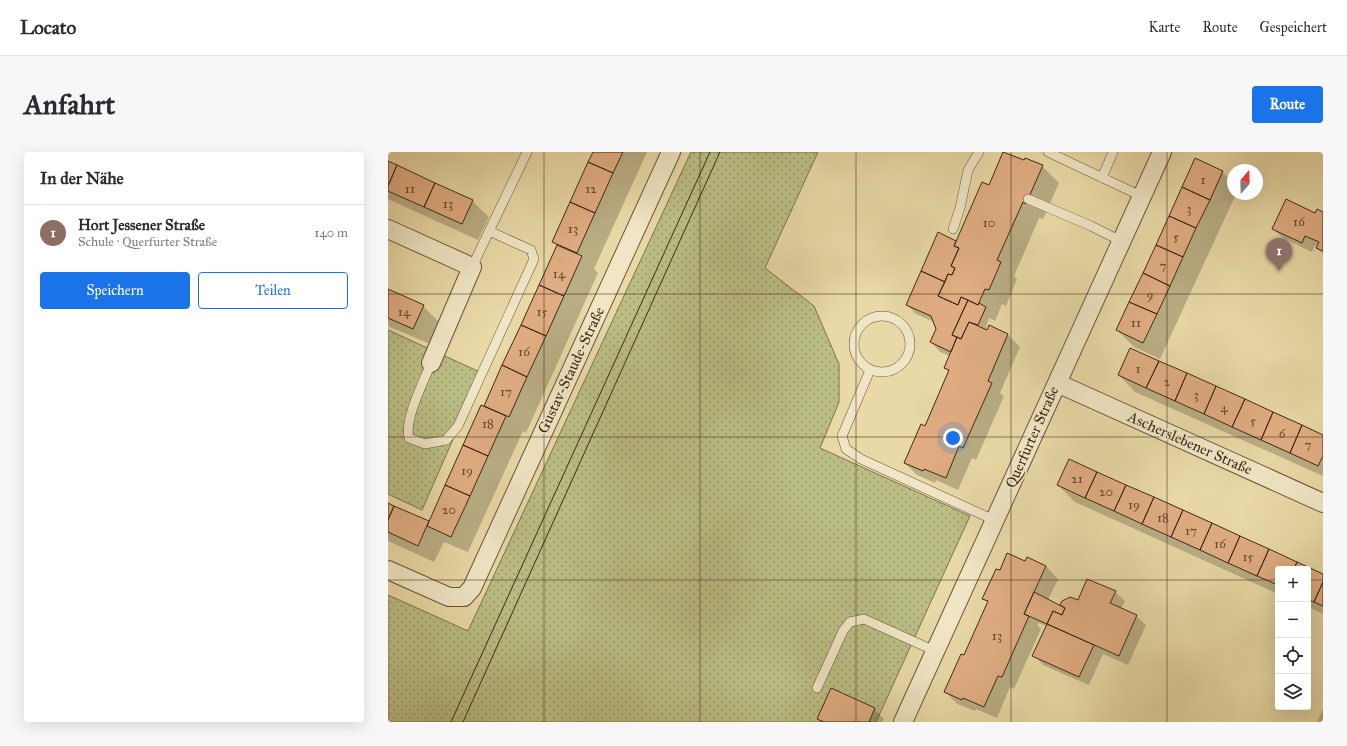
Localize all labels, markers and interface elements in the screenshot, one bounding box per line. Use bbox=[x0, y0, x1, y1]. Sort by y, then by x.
text: Locato bbox=[20, 16, 76, 39]
text: Karte bbox=[1148, 19, 1180, 36]
text: Route bbox=[1202, 19, 1238, 36]
text: Gespeichert bbox=[1260, 19, 1327, 36]
button: Route bbox=[1252, 86, 1323, 123]
text: Anfahrt bbox=[24, 87, 115, 122]
north arrow bbox=[1227, 164, 1263, 200]
text: In der Nähe bbox=[40, 168, 124, 189]
house number: 1 bbox=[1200, 172, 1206, 188]
house number: 11 bbox=[405, 181, 415, 197]
house number: 12 bbox=[585, 181, 597, 197]
house number: 13 bbox=[443, 196, 453, 212]
house number: 3 bbox=[1186, 201, 1192, 217]
house number: 16 bbox=[1293, 214, 1305, 230]
house number: 10 bbox=[983, 215, 995, 231]
text: Hort Jessener Straße bbox=[78, 216, 205, 234]
house number: 13 bbox=[568, 221, 578, 237]
text: 1 bbox=[50, 225, 56, 241]
text: 140 m bbox=[314, 225, 348, 241]
house number: 5 bbox=[1173, 229, 1179, 245]
text: Schule · Querfurter Straße bbox=[78, 234, 217, 250]
pin: 1 bbox=[1266, 238, 1292, 271]
house number: 7 bbox=[1160, 258, 1167, 274]
house number: 14 bbox=[553, 266, 566, 282]
button: Speichern bbox=[40, 272, 190, 309]
button: Teilen bbox=[198, 272, 348, 309]
house number: 9 bbox=[1147, 287, 1154, 303]
house number: 14 bbox=[398, 304, 411, 320]
street label: Gustav-Staude-Straße bbox=[534, 304, 608, 436]
house number: 15 bbox=[536, 304, 548, 320]
house number: 11 bbox=[1131, 315, 1141, 331]
house number: 16 bbox=[518, 344, 530, 360]
house number: 1 bbox=[1135, 361, 1141, 377]
house number: 2 bbox=[1164, 374, 1171, 390]
street label: Querfurter Straße bbox=[1002, 383, 1062, 491]
house number: 17 bbox=[500, 384, 512, 400]
house number: 3 bbox=[1193, 387, 1199, 403]
house number: 4 bbox=[1220, 400, 1228, 416]
street label: Ascherslebener Straße bbox=[1124, 407, 1255, 479]
house number: 5 bbox=[1250, 413, 1256, 429]
house number: 18 bbox=[482, 416, 494, 432]
house number: 6 bbox=[1279, 426, 1286, 442]
your location bbox=[943, 428, 963, 448]
house number: 7 bbox=[1305, 437, 1312, 453]
house number: 19 bbox=[461, 463, 473, 479]
house number: 21 bbox=[1071, 471, 1083, 487]
house number: 20 bbox=[1099, 484, 1113, 500]
house number: 19 bbox=[1128, 497, 1140, 513]
house number: 20 bbox=[442, 502, 456, 518]
house number: 18 bbox=[1157, 510, 1169, 526]
house number: 17 bbox=[1185, 523, 1197, 539]
house number: 16 bbox=[1214, 536, 1226, 552]
house number: 15 bbox=[1242, 549, 1254, 565]
map controls bbox=[1275, 566, 1311, 710]
button: + bbox=[1275, 566, 1311, 602]
button: − bbox=[1275, 602, 1311, 638]
house number: 13 bbox=[992, 628, 1002, 644]
button: locate bbox=[1275, 638, 1311, 674]
button: layers bbox=[1275, 674, 1311, 710]

